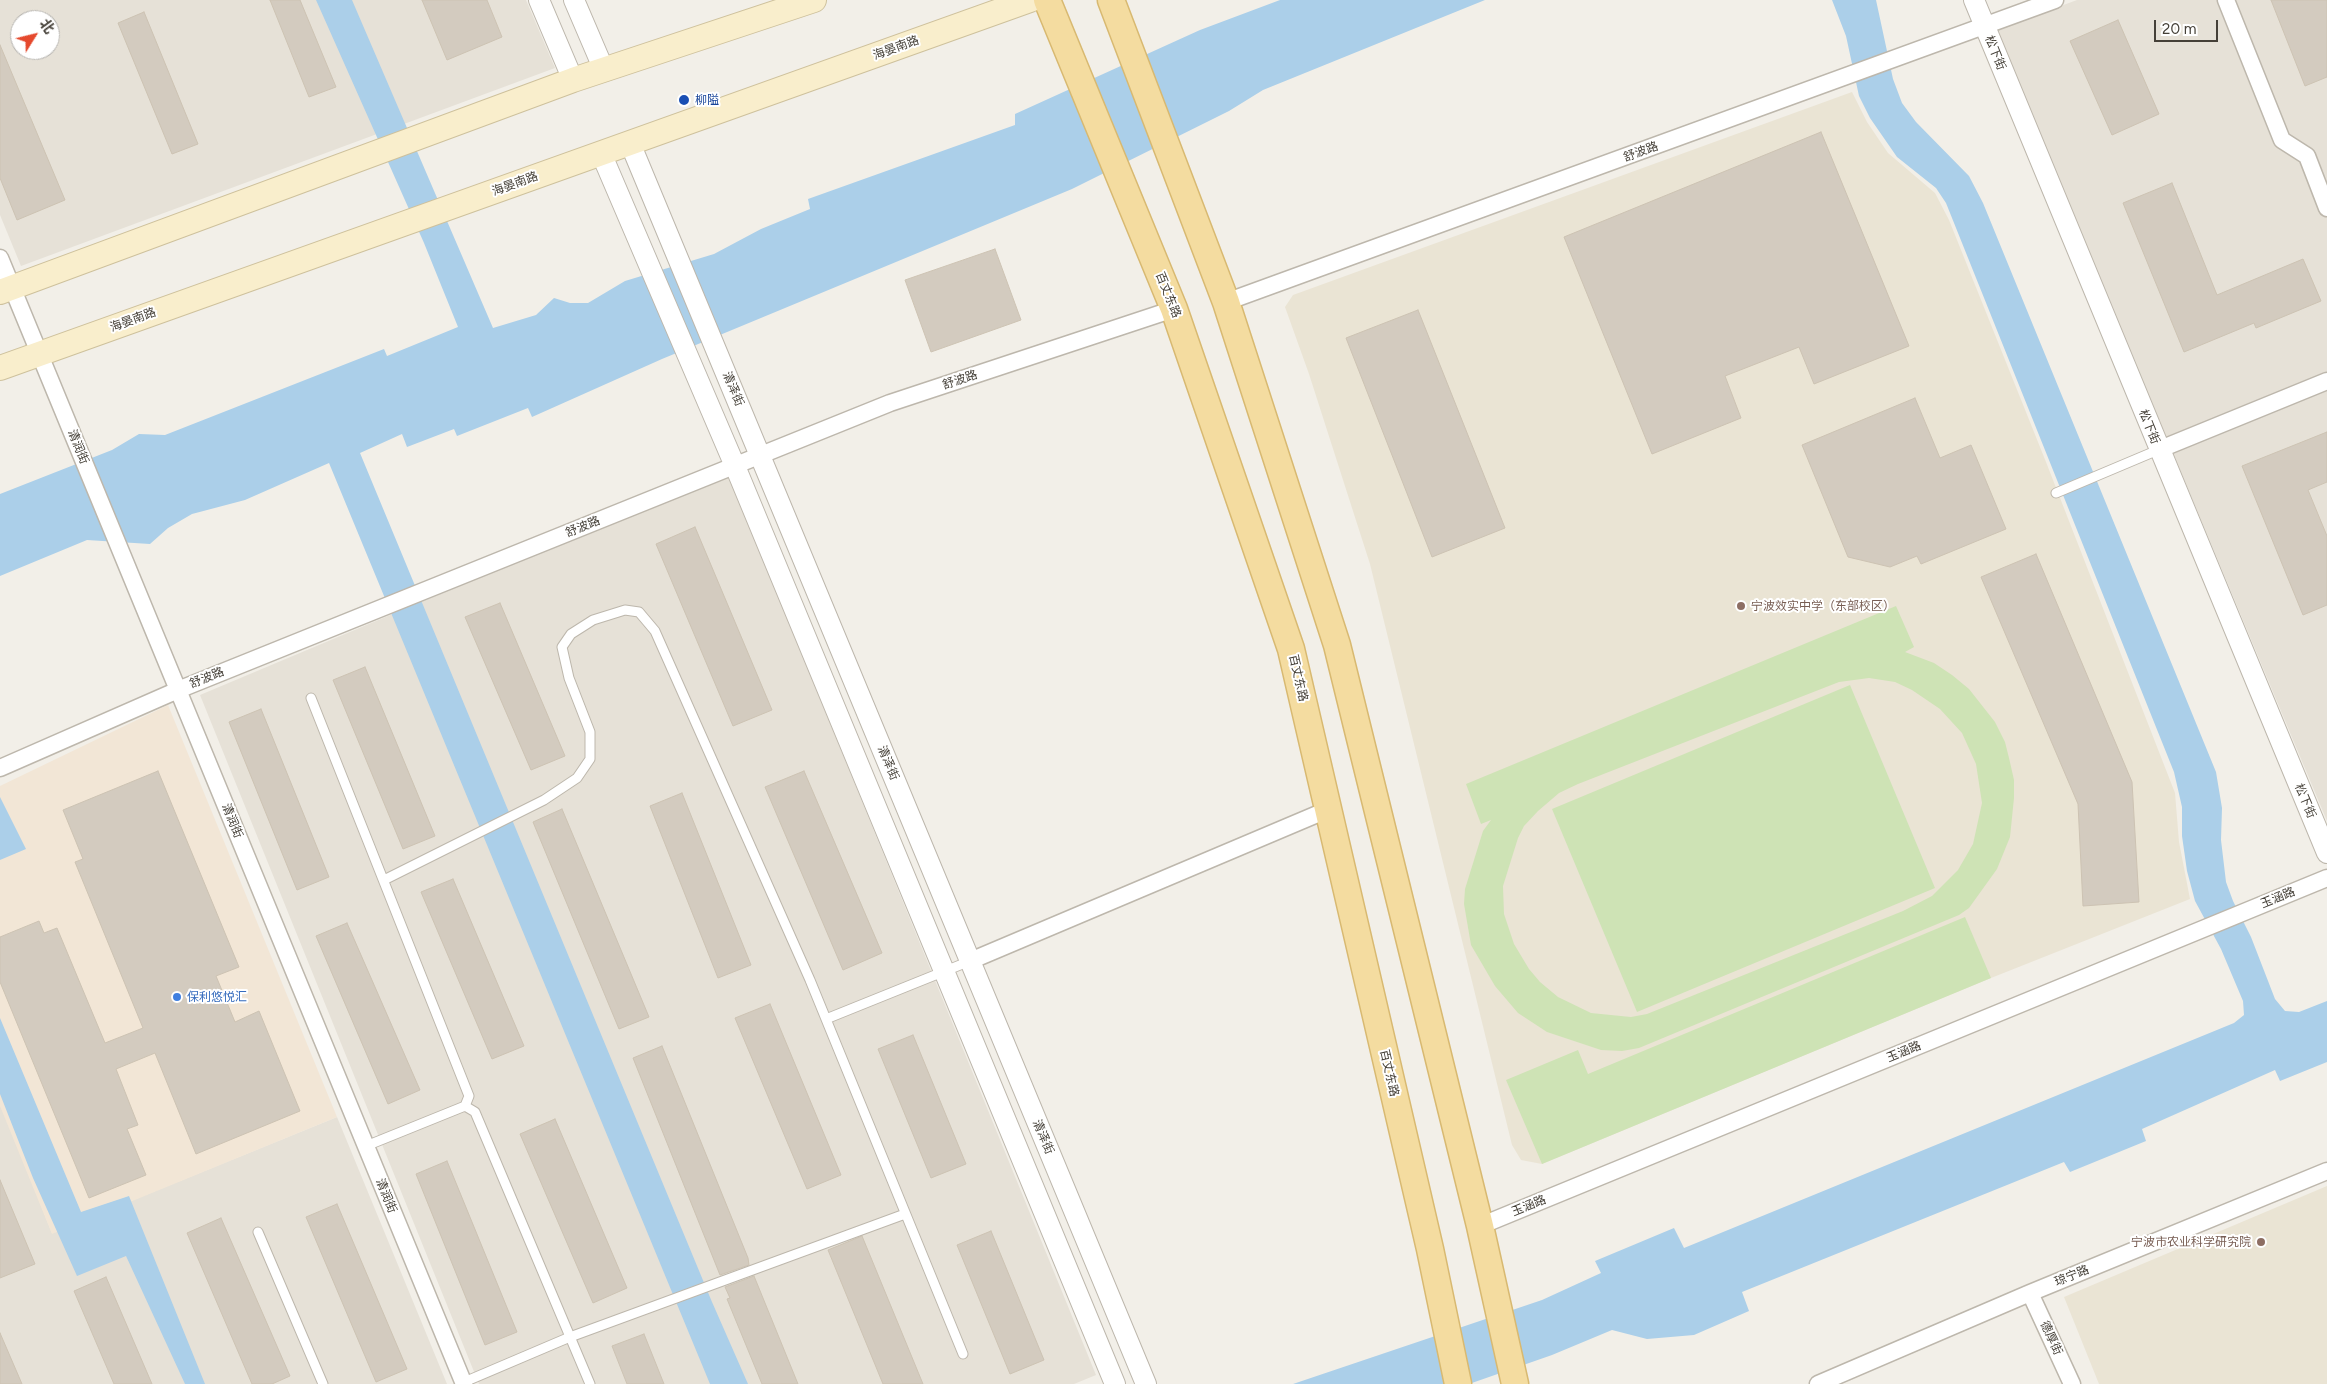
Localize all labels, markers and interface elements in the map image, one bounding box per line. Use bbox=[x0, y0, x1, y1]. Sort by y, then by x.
north arrow bbox=[10, 10, 60, 60]
scale bar bbox=[2157, 10, 2221, 42]
text: 北 bbox=[36, 16, 58, 37]
text: 20 m bbox=[2162, 20, 2196, 38]
street label: 海晏南路 bbox=[871, 33, 921, 63]
street label: 松下街 bbox=[1982, 34, 2008, 72]
marker: 柳隘 bbox=[677, 93, 691, 107]
place label: 柳隘 bbox=[695, 93, 719, 107]
street label: 舒波路 bbox=[1622, 139, 1660, 165]
street label: 海晏南路 bbox=[490, 169, 540, 199]
street label: 百丈东路 bbox=[1152, 270, 1184, 320]
street label: 海晏南路 bbox=[108, 305, 158, 335]
street label: 舒波路 bbox=[941, 368, 979, 392]
street label: 清泽街 bbox=[719, 370, 747, 408]
street label: 松下街 bbox=[2136, 408, 2162, 446]
street label: 清润街 bbox=[65, 428, 91, 466]
street label: 舒波路 bbox=[564, 514, 602, 540]
place label: 宁波效实中学（东部校区） bbox=[1751, 599, 1895, 613]
marker: 宁波效实中学（东部校区） bbox=[1735, 600, 1747, 612]
street label: 百丈东路 bbox=[1286, 653, 1310, 703]
street label: 舒波路 bbox=[188, 665, 226, 691]
street label: 清泽街 bbox=[874, 744, 902, 782]
street label: 松下街 bbox=[2291, 782, 2319, 820]
street label: 清润街 bbox=[219, 802, 245, 840]
street label: 玉涵路 bbox=[2259, 885, 2297, 911]
place label: 保利悠悦汇 bbox=[187, 990, 247, 1004]
marker: 保利悠悦汇 bbox=[171, 991, 183, 1003]
street label: 玉涵路 bbox=[1885, 1039, 1923, 1065]
street label: 百丈东路 bbox=[1377, 1048, 1401, 1098]
street label: 清泽街 bbox=[1029, 1118, 1057, 1156]
street label: 清润街 bbox=[373, 1177, 399, 1215]
street label: 玉涵路 bbox=[1510, 1193, 1548, 1219]
place label: 宁波市农业科学研究院 bbox=[2131, 1235, 2251, 1249]
marker: 宁波市农业科学研究院 bbox=[2255, 1236, 2267, 1248]
street label: 琼宁路 bbox=[2053, 1263, 2091, 1289]
street label: 德厚街 bbox=[2037, 1319, 2065, 1357]

